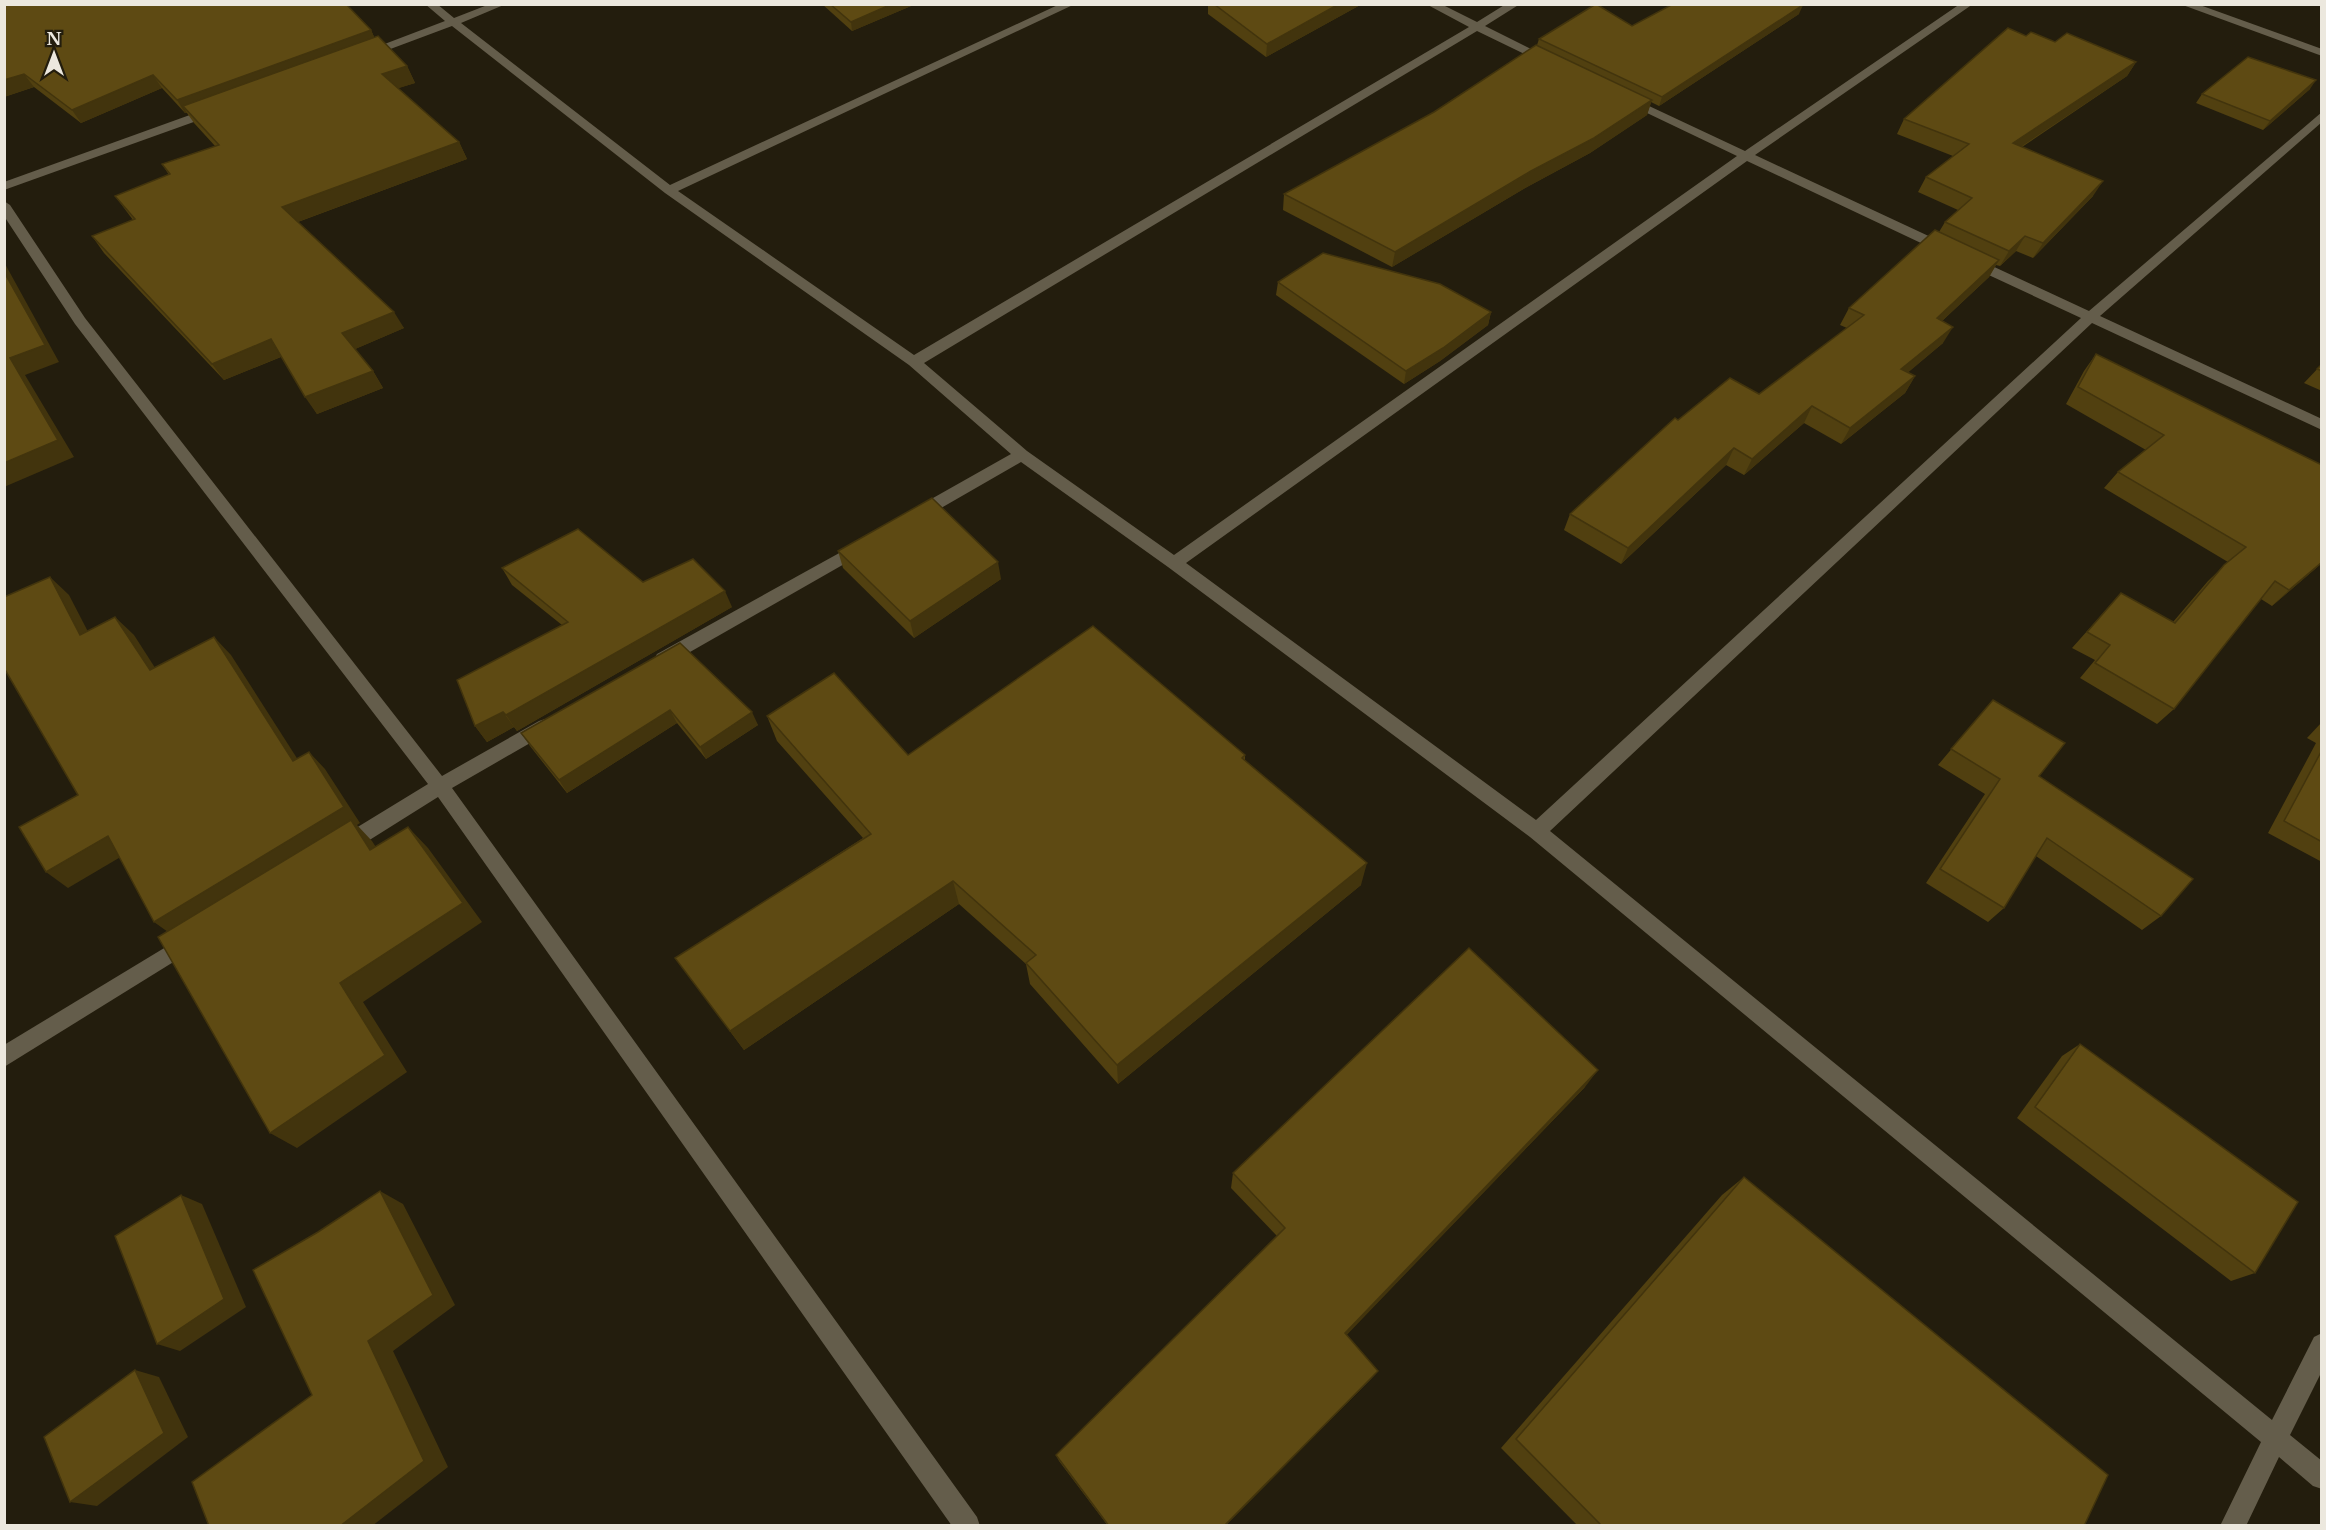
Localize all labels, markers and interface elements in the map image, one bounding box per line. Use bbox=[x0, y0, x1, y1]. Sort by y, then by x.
north arrow bbox=[24, 24, 84, 84]
text: N bbox=[46, 29, 62, 49]

